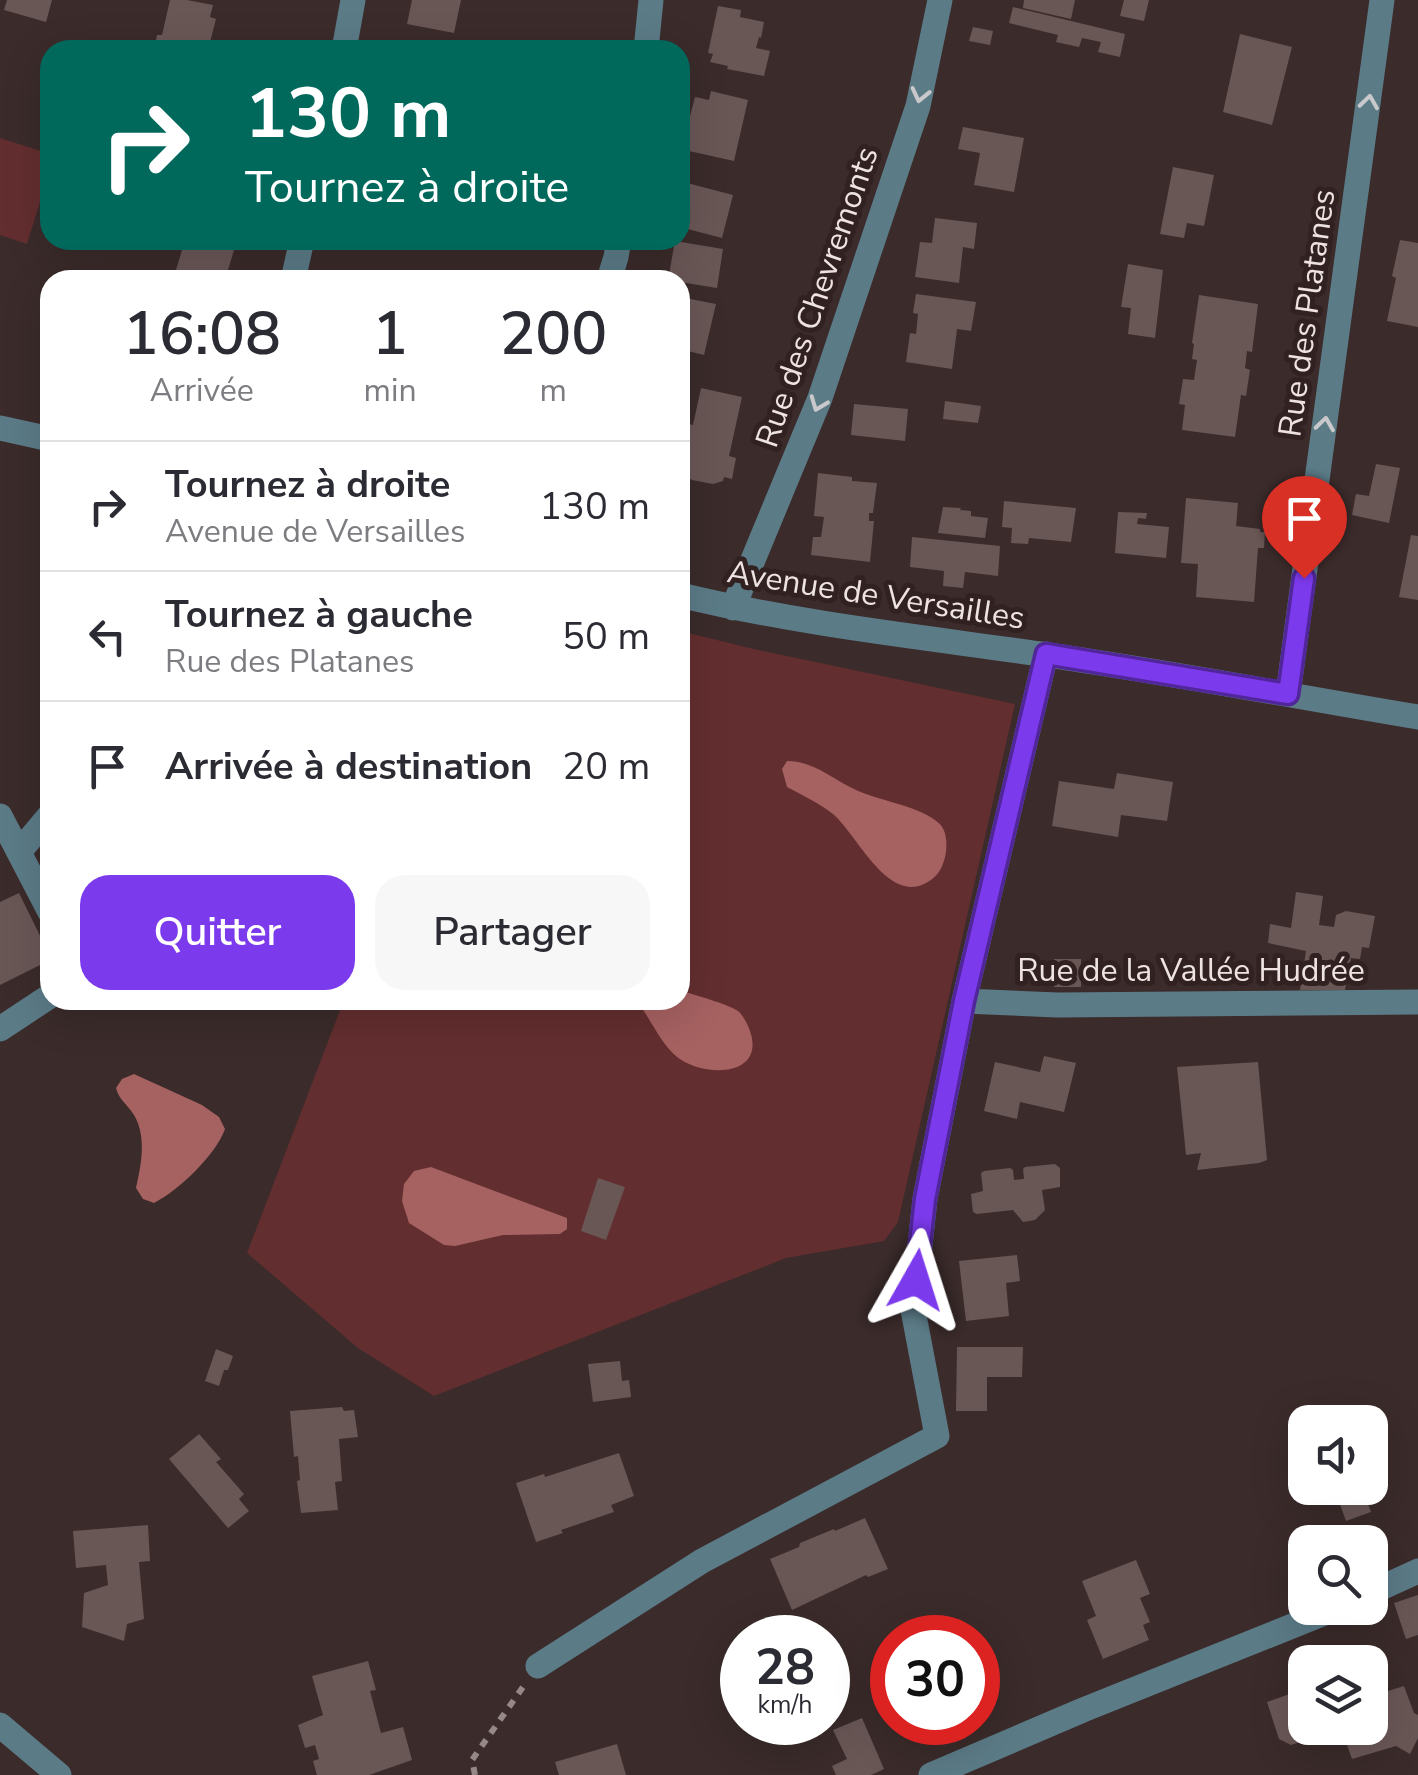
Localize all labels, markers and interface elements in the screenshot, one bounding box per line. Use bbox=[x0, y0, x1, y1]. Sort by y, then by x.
text: 130 m bbox=[245, 66, 451, 162]
icon: right bbox=[80, 80, 210, 210]
one-way arrow bbox=[911, 86, 932, 103]
one-way arrow bbox=[1357, 93, 1378, 110]
street label: Rue des Chevremonts bbox=[745, 141, 889, 453]
text: Tournez à droite bbox=[245, 157, 569, 218]
street label: Rue des Platanes bbox=[1268, 187, 1346, 439]
text: 16:08 bbox=[123, 293, 281, 375]
text: 1 bbox=[372, 293, 408, 375]
text: 200 bbox=[499, 293, 607, 375]
text: Arrivée bbox=[150, 369, 254, 412]
text: min bbox=[364, 369, 417, 412]
text: m bbox=[540, 369, 567, 412]
one-way arrow bbox=[809, 394, 829, 411]
one-way arrow bbox=[1313, 415, 1334, 432]
text: Tournez à droite bbox=[165, 459, 450, 510]
pin bbox=[1262, 476, 1347, 579]
icon: right bbox=[80, 479, 135, 534]
text: 130 m bbox=[539, 481, 650, 532]
icon: arrive bbox=[1277, 491, 1332, 546]
text: Avenue de Versailles bbox=[165, 510, 466, 553]
street label: Avenue de Versailles bbox=[724, 550, 1028, 640]
text: Tournez à gauche bbox=[165, 589, 473, 640]
icon: left bbox=[80, 609, 135, 664]
text: 50 m bbox=[562, 611, 650, 662]
text: Rue des Platanes bbox=[165, 640, 414, 683]
icon: arrive bbox=[80, 739, 135, 794]
text: Arrivée à destination bbox=[165, 741, 532, 792]
text: 20 m bbox=[562, 741, 650, 792]
button: Quitter bbox=[80, 875, 355, 990]
button: Partager bbox=[375, 875, 650, 990]
street label: Rue de la Vallée Hudrée bbox=[1017, 949, 1365, 992]
position arrow bbox=[864, 1228, 968, 1332]
map controls bbox=[1288, 1405, 1388, 1745]
button: sound bbox=[1288, 1405, 1388, 1505]
button: search bbox=[1288, 1525, 1388, 1625]
speed limit sign: 30 bbox=[870, 1615, 1000, 1745]
text: 28 bbox=[755, 1633, 815, 1702]
button: layers bbox=[1288, 1645, 1388, 1745]
text: km/h bbox=[757, 1688, 813, 1722]

